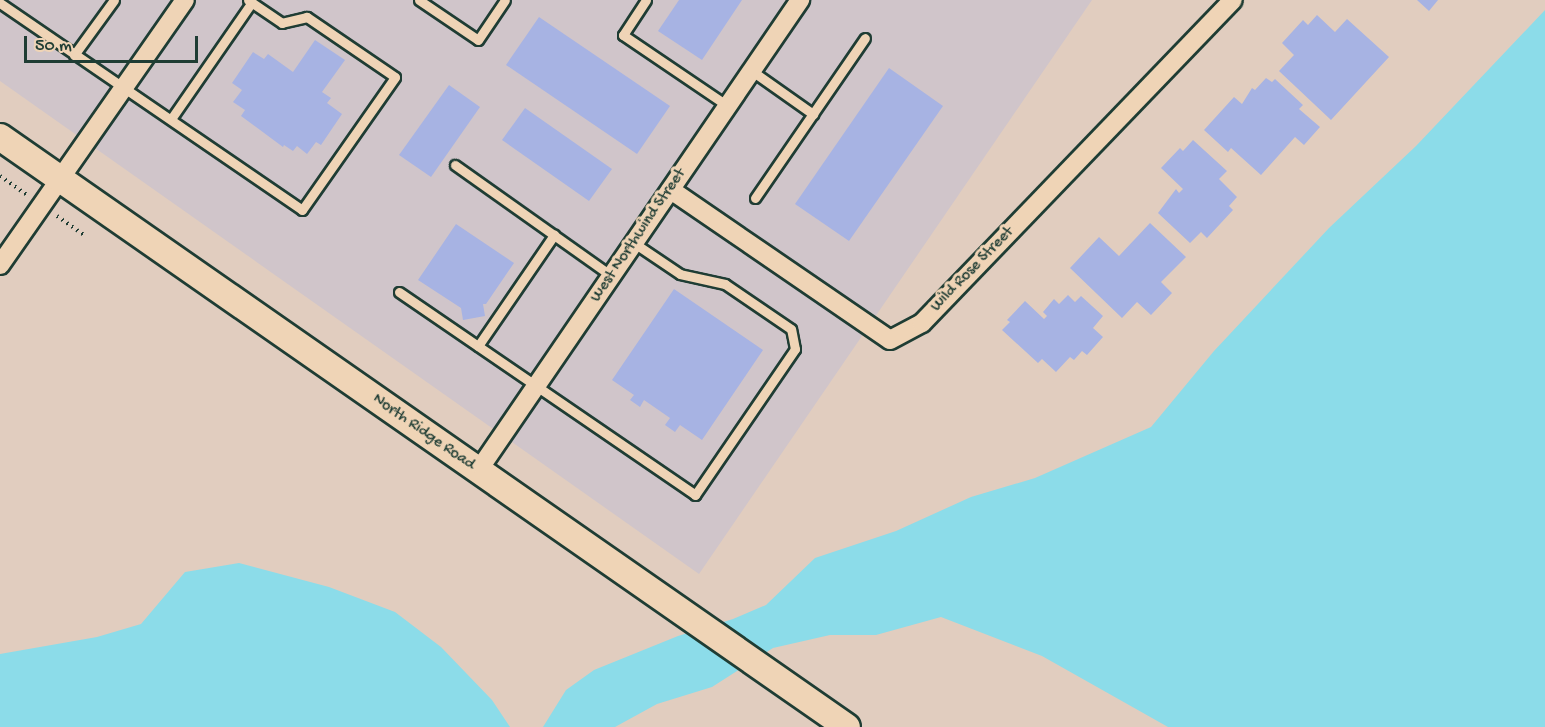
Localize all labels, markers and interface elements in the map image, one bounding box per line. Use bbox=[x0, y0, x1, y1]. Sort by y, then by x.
scale bar bbox=[27, 24, 201, 62]
text: 50 m bbox=[35, 36, 72, 57]
street label: West Northwind Street bbox=[587, 166, 691, 306]
street label: Wild Rose Street bbox=[928, 223, 1018, 317]
street label: North Ridge Road bbox=[368, 391, 478, 475]

